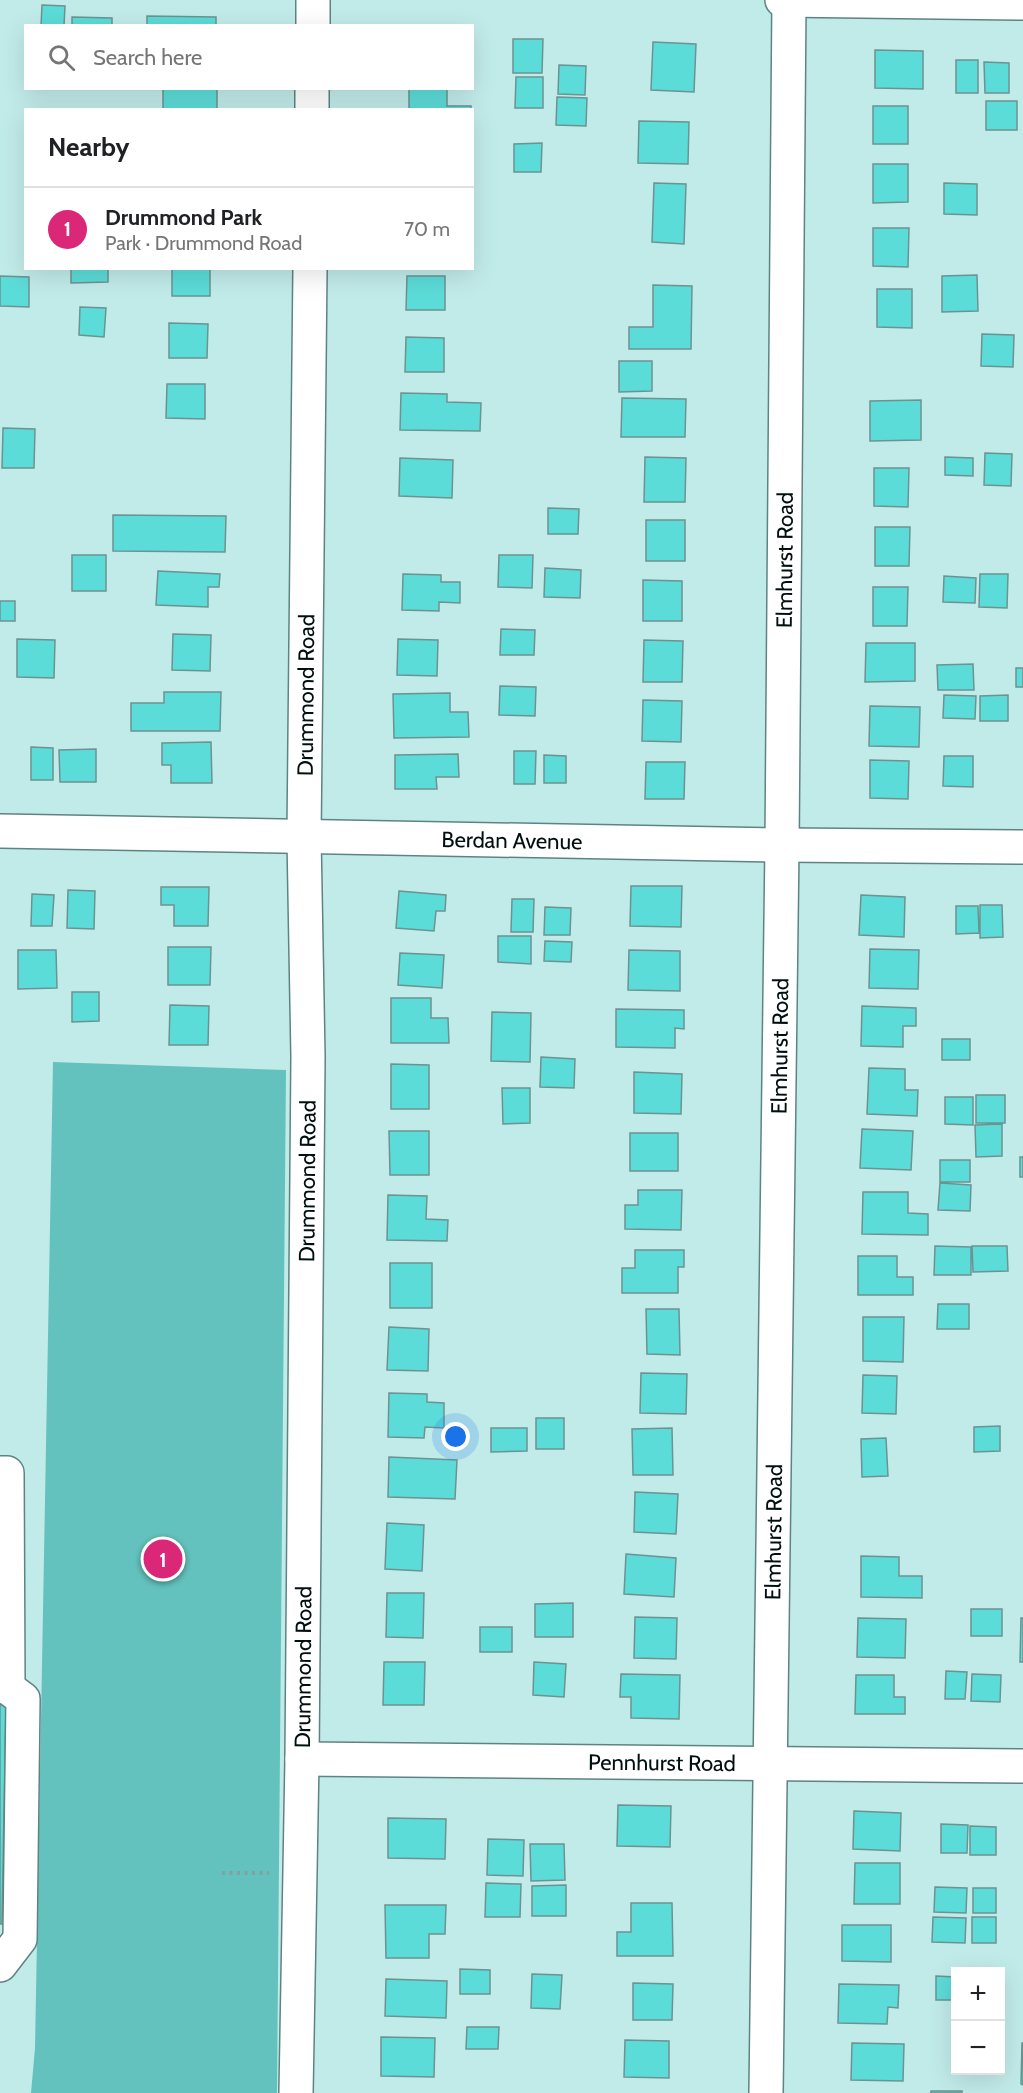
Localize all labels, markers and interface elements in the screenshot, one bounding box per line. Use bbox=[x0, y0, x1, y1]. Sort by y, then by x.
search box bbox=[24, 24, 474, 90]
icon: search bbox=[45, 41, 78, 74]
text: Search here bbox=[93, 44, 202, 71]
text: Nearby bbox=[48, 131, 129, 163]
text: Drummond Park bbox=[105, 204, 262, 231]
text: 1 bbox=[64, 217, 71, 241]
text: 70 m bbox=[404, 217, 450, 241]
text: Park · Drummond Road bbox=[105, 231, 302, 255]
street label: Elmhurst Road bbox=[770, 492, 798, 628]
street label: Drummond Road bbox=[291, 614, 320, 776]
street label: Berdan Avenue bbox=[441, 825, 583, 855]
street label: Elmhurst Road bbox=[765, 978, 794, 1114]
street label: Drummond Road bbox=[293, 1100, 321, 1262]
your location bbox=[441, 1422, 470, 1451]
street label: Elmhurst Road bbox=[759, 1464, 788, 1600]
pin: 1 bbox=[144, 1536, 182, 1582]
street label: Drummond Road bbox=[289, 1586, 317, 1748]
street label: Pennhurst Road bbox=[588, 1748, 736, 1777]
map controls bbox=[951, 1967, 1005, 2075]
button: + bbox=[951, 1967, 1005, 2021]
button: − bbox=[951, 2021, 1005, 2075]

